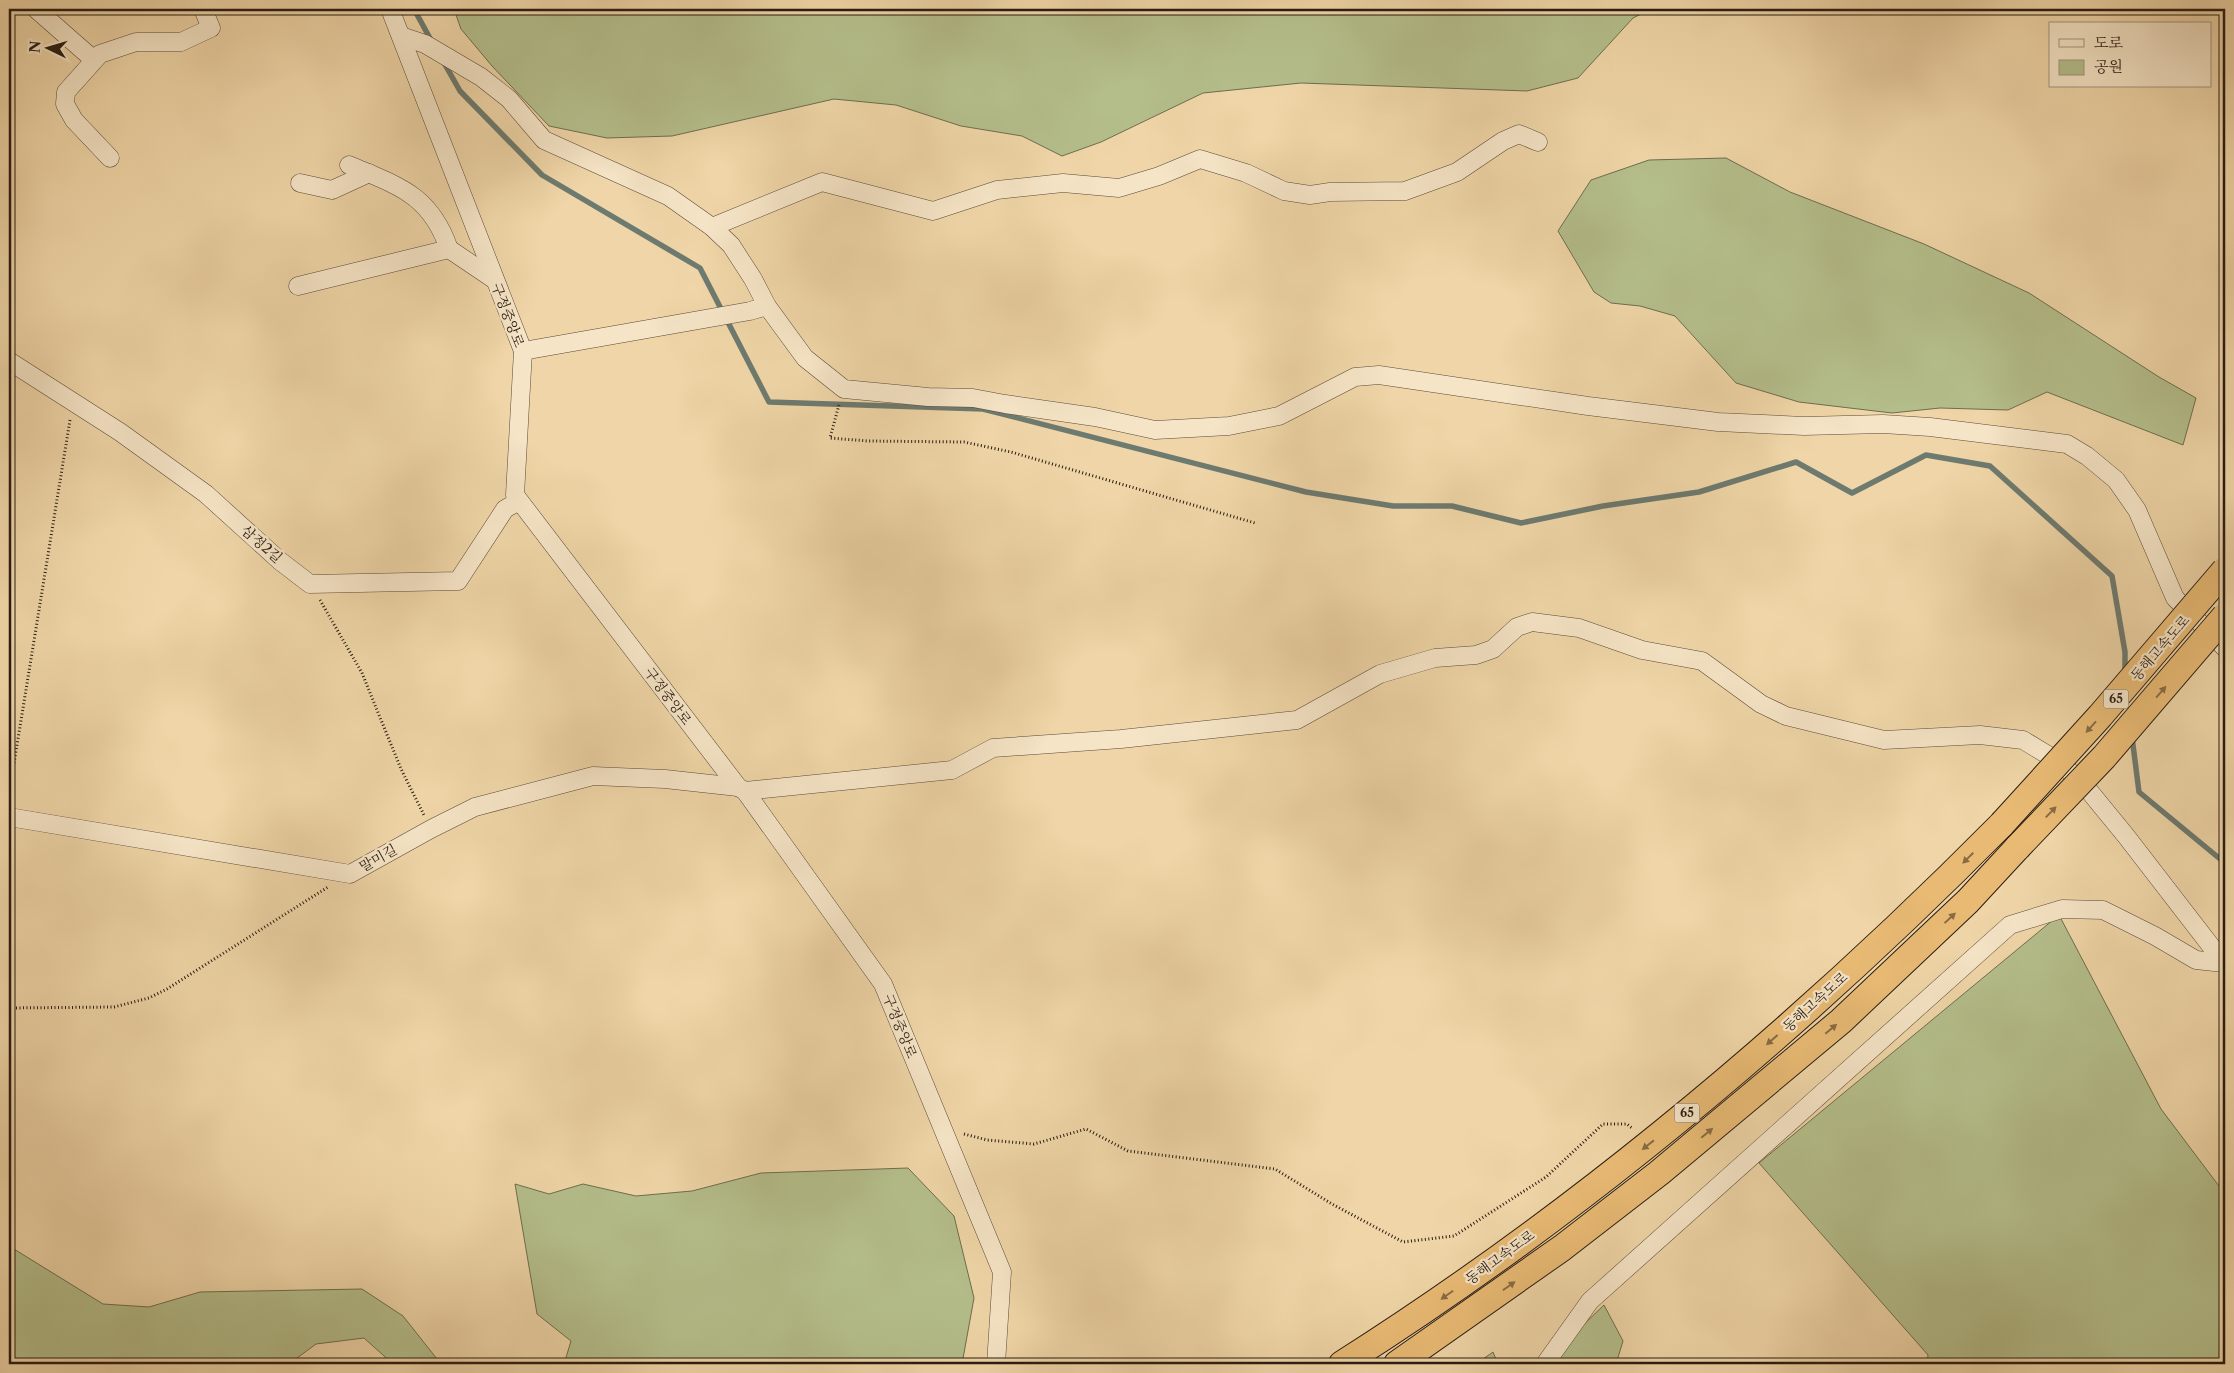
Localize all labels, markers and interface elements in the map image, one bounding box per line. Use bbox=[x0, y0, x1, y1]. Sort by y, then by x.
north arrow bbox=[22, 22, 72, 72]
legend bbox=[2049, 22, 2212, 88]
text: 도로 bbox=[2094, 33, 2123, 52]
text: N bbox=[26, 40, 45, 54]
text: 공원 bbox=[2094, 57, 2123, 76]
street label: 구정중앙로 bbox=[487, 280, 529, 350]
street label: 삼정2길 bbox=[238, 521, 286, 567]
street label: 동해고속도로 bbox=[2127, 611, 2194, 685]
street label: 구정중앙로 bbox=[640, 664, 696, 729]
one-way arrow bbox=[2155, 687, 2167, 699]
road number: 65 bbox=[2104, 690, 2128, 709]
one-way arrow bbox=[2085, 720, 2097, 732]
one-way arrow bbox=[2045, 807, 2057, 819]
street label: 말미길 bbox=[356, 840, 400, 876]
one-way arrow bbox=[1962, 852, 1974, 864]
one-way arrow bbox=[1944, 912, 1956, 924]
street label: 동해고속도로 bbox=[1779, 968, 1852, 1036]
street label: 구정중앙로 bbox=[879, 991, 921, 1061]
one-way arrow bbox=[1825, 1023, 1838, 1034]
one-way arrow bbox=[1766, 1035, 1779, 1046]
road number: 65 bbox=[1674, 1104, 1700, 1122]
one-way arrow bbox=[1700, 1127, 1712, 1139]
one-way arrow bbox=[1642, 1140, 1655, 1151]
street label: 동해고속도로 bbox=[1462, 1226, 1538, 1288]
one-way arrow bbox=[1502, 1281, 1516, 1291]
one-way arrow bbox=[1441, 1290, 1454, 1300]

